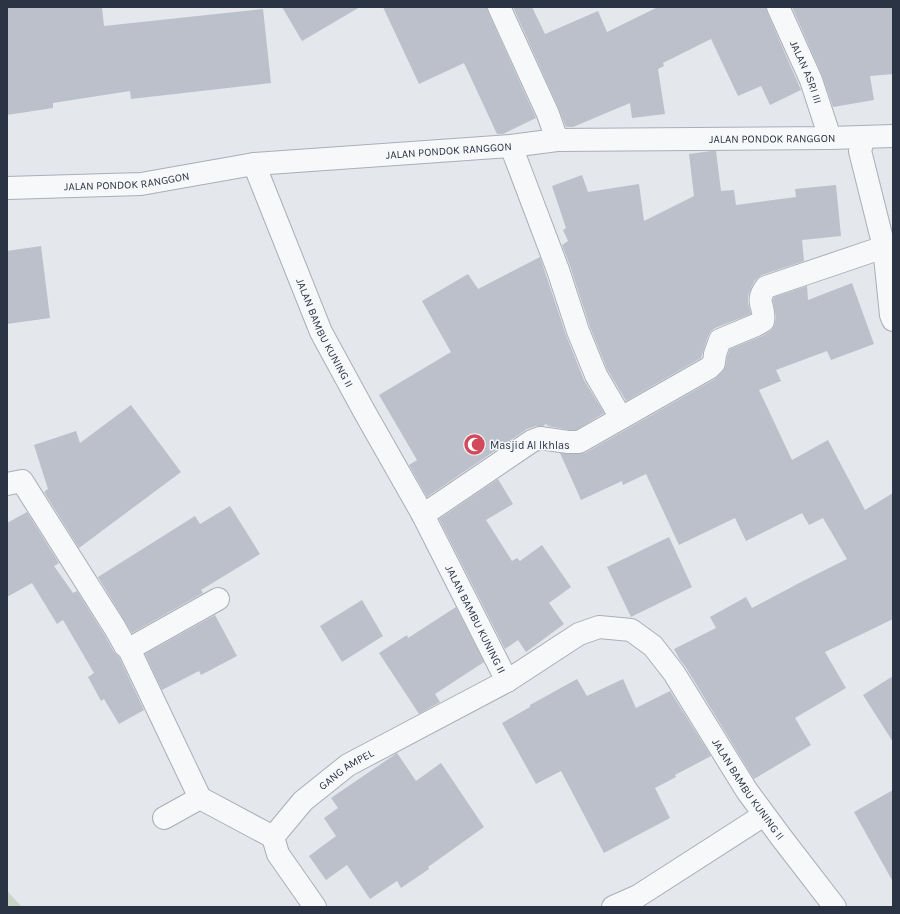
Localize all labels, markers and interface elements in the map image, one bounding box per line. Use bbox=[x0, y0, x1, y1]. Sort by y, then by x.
street label: JALAN ASRI III bbox=[787, 38, 825, 105]
street label: JALAN PONDOK RANGGON bbox=[709, 131, 836, 145]
street label: JALAN PONDOK RANGGON bbox=[385, 139, 512, 161]
street label: JALAN PONDOK RANGGON bbox=[64, 169, 190, 193]
street label: JALAN BAMBU KUNING II bbox=[294, 276, 356, 389]
mosque icon: Masjid Al Ikhlas bbox=[461, 432, 487, 458]
place label: Masjid Al Ikhlas bbox=[490, 439, 570, 452]
street label: JALAN BAMBU KUNING II bbox=[443, 563, 508, 675]
street label: JALAN BAMBU KUNING II bbox=[710, 736, 787, 842]
street label: GANG AMPEL bbox=[316, 746, 377, 792]

